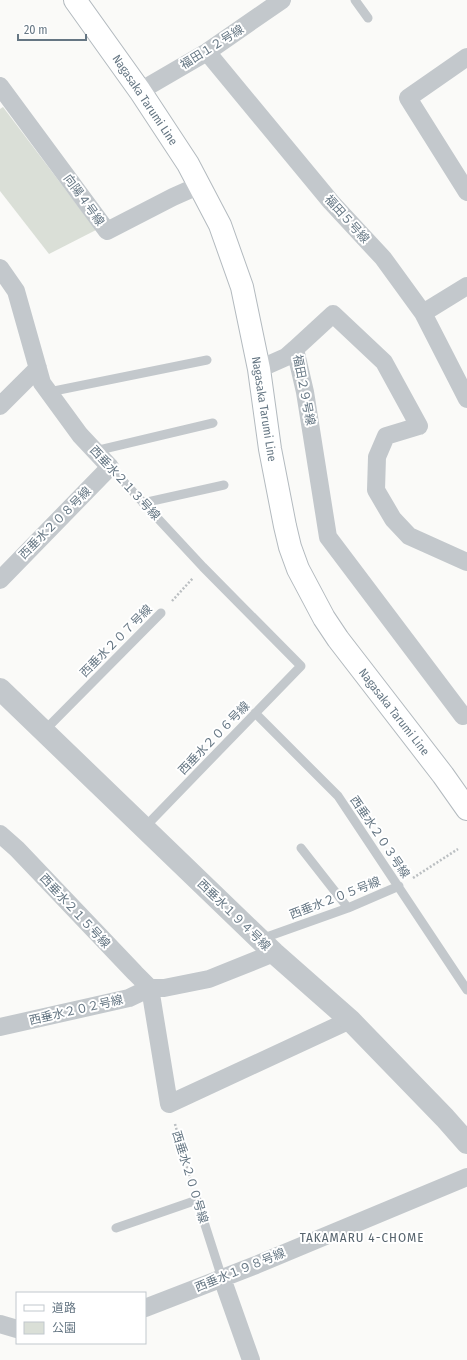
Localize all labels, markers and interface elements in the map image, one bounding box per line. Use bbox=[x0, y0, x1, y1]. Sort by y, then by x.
scale bar bbox=[18, 16, 86, 42]
street label: 福田１２号線 bbox=[178, 22, 246, 72]
text: 20 m bbox=[24, 23, 48, 37]
street label: Nagasaka Tarumi Line bbox=[109, 52, 181, 148]
street label: 向陽４号線 bbox=[61, 172, 107, 228]
street label: 福田５号線 bbox=[322, 192, 372, 246]
street label: 福田２９号線 bbox=[290, 353, 318, 427]
street label: Nagasaka Tarumi Line bbox=[249, 355, 279, 463]
street label: 西垂水２１３号線 bbox=[87, 443, 163, 523]
street label: 西垂水２０８号線 bbox=[16, 484, 94, 562]
street label: 西垂水２０７号線 bbox=[77, 602, 155, 680]
street label: Nagasaka Tarumi Line bbox=[356, 666, 432, 758]
street label: 西垂水２０６号線 bbox=[176, 699, 252, 777]
street label: 西垂水２０３号線 bbox=[347, 793, 413, 881]
street label: 西垂水２１５号線 bbox=[37, 871, 113, 951]
street label: 西垂水２０５号線 bbox=[288, 874, 382, 922]
street label: 西垂水１９４号線 bbox=[195, 877, 273, 953]
street label: 西垂水２０２号線 bbox=[28, 992, 124, 1028]
street label: 西垂水２００号線 bbox=[169, 1129, 211, 1225]
district label: TAKAMARU 4-CHOME bbox=[300, 1230, 424, 1245]
street label: 西垂水１９８号線 bbox=[193, 1246, 287, 1294]
legend bbox=[16, 1292, 146, 1344]
text: 道路 bbox=[52, 1301, 76, 1315]
text: 公園 bbox=[52, 1321, 76, 1335]

